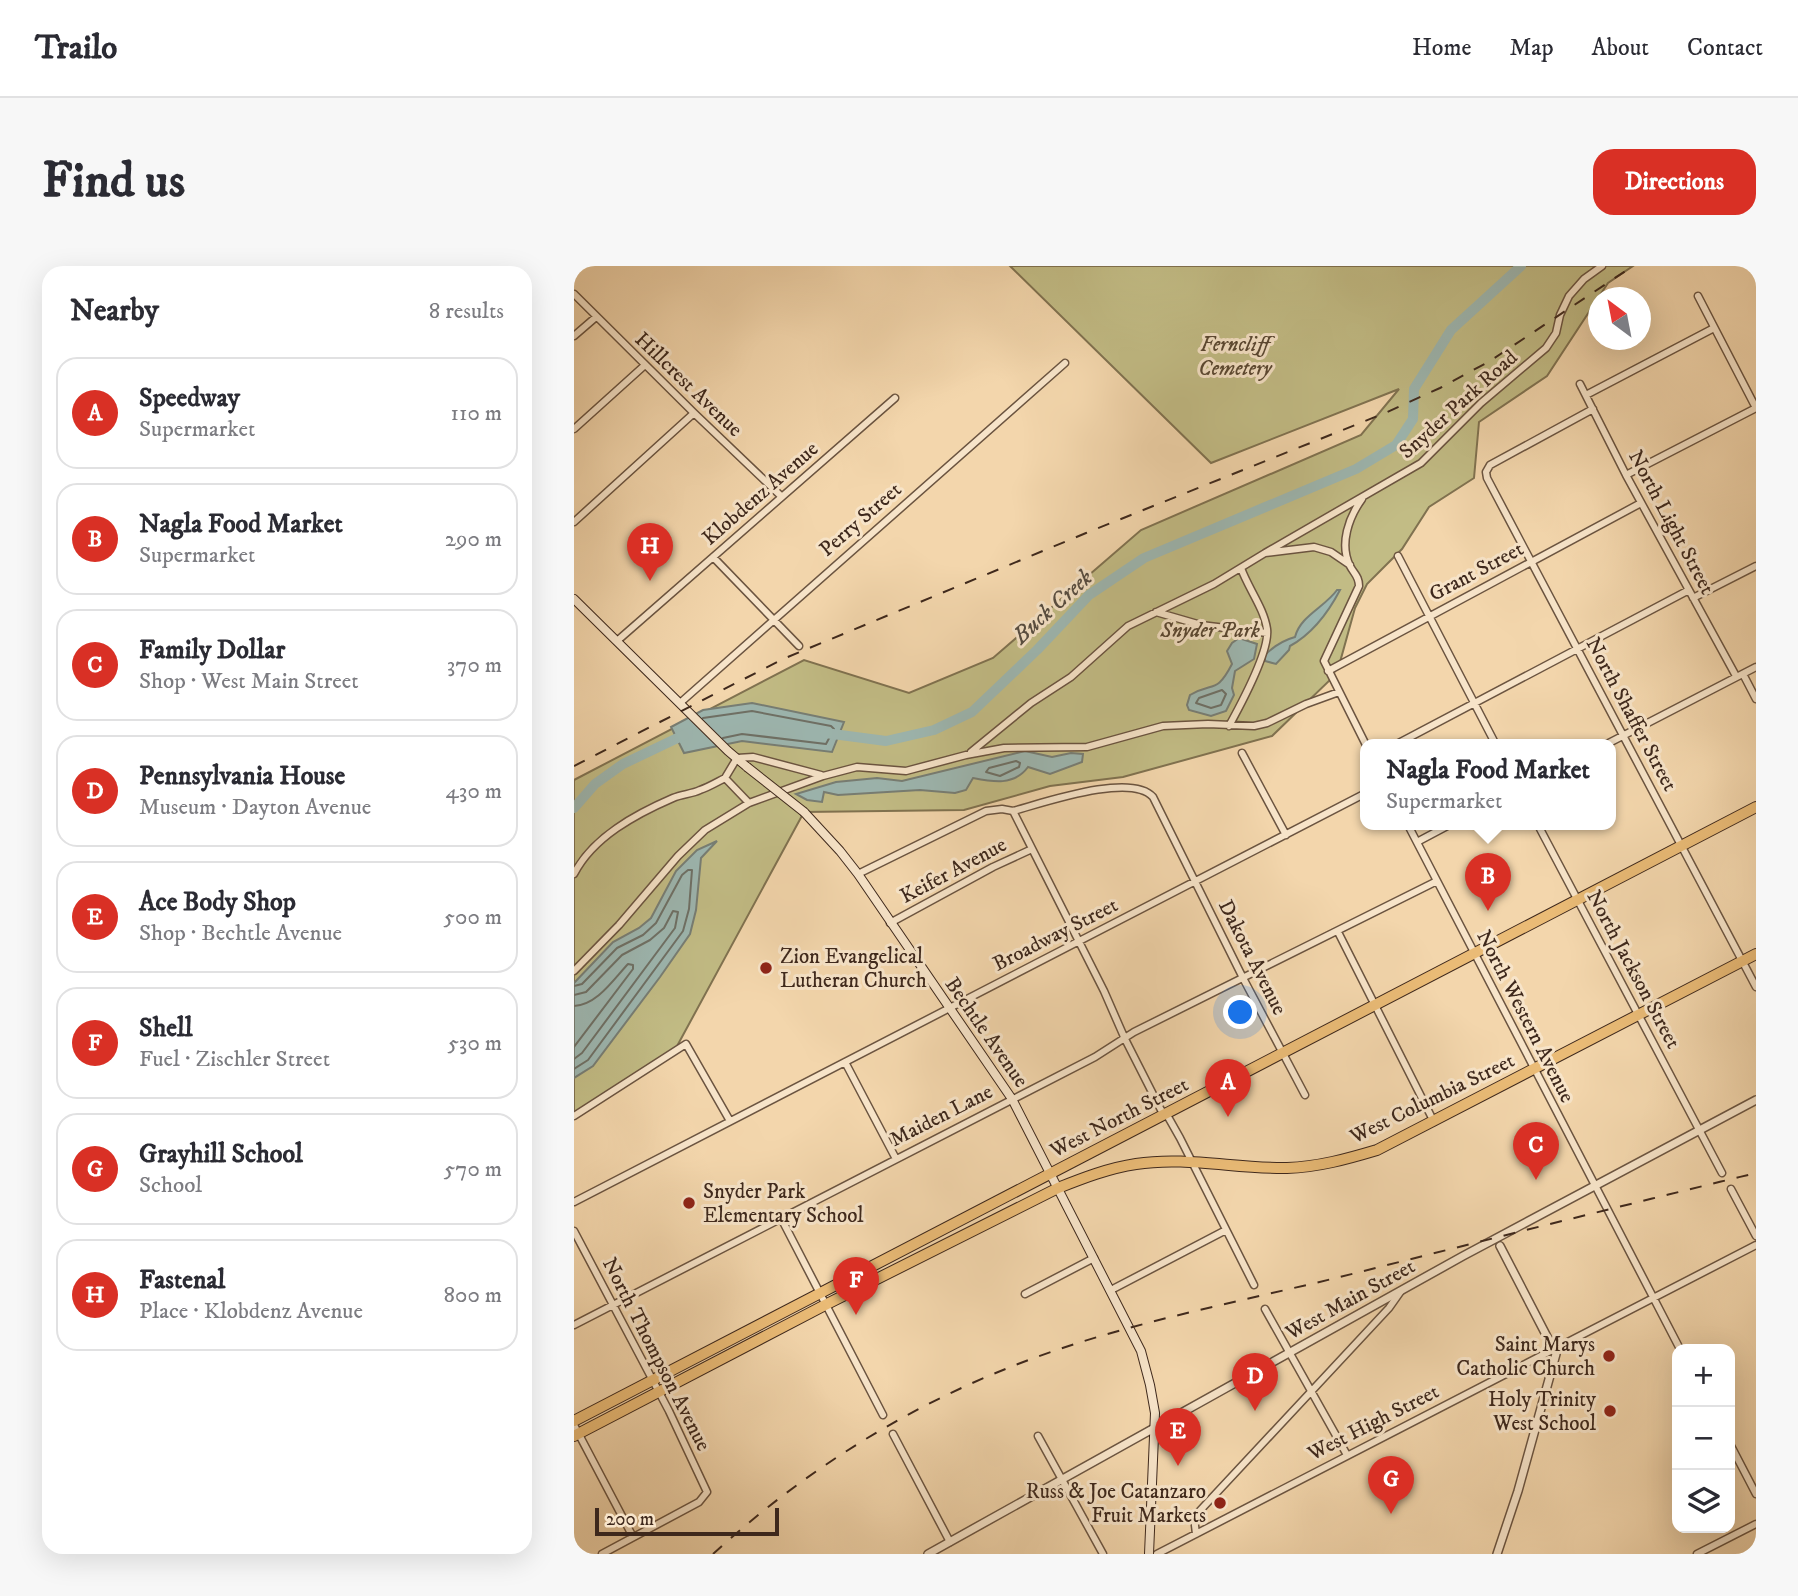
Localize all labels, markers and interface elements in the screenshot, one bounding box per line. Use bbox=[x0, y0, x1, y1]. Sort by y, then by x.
text: Trailo bbox=[35, 28, 117, 69]
text: Home bbox=[1412, 33, 1471, 63]
text: Map bbox=[1509, 33, 1554, 63]
text: About bbox=[1592, 33, 1649, 63]
text: Contact bbox=[1687, 33, 1763, 63]
button: Directions bbox=[1593, 149, 1756, 215]
text: Find us bbox=[42, 151, 185, 213]
north arrow bbox=[1588, 287, 1651, 350]
text: Nearby bbox=[70, 293, 159, 330]
text: 8 results bbox=[429, 297, 504, 326]
street label: Hillcrest Avenue bbox=[629, 327, 748, 443]
park label: Ferncliff Cemetery bbox=[1198, 332, 1276, 382]
street label: Snyder Park Road bbox=[1394, 344, 1524, 465]
text: Speedway bbox=[139, 382, 240, 415]
text: A bbox=[88, 399, 102, 428]
text: 110 m bbox=[451, 399, 502, 428]
text: Supermarket bbox=[139, 415, 255, 444]
street label: Klobdenz Avenue bbox=[697, 436, 824, 551]
street label: North Light Street bbox=[1622, 446, 1720, 599]
street label: Perry Street bbox=[814, 477, 907, 562]
text: Nagla Food Market bbox=[139, 508, 343, 541]
pin: H bbox=[627, 523, 673, 581]
text: B bbox=[88, 525, 102, 554]
text: 290 m bbox=[445, 525, 502, 554]
street label: Grant Street bbox=[1425, 536, 1528, 608]
text: Supermarket bbox=[139, 541, 255, 570]
water label: Buck Creek bbox=[1006, 563, 1099, 651]
park label: Snyder Park bbox=[1159, 618, 1260, 644]
street label: North Shaffer Street bbox=[1580, 633, 1683, 796]
text: Family Dollar bbox=[139, 634, 285, 667]
text: C bbox=[87, 651, 103, 680]
text: 370 m bbox=[447, 651, 502, 680]
text: Shop · West Main Street bbox=[139, 667, 359, 696]
popup bbox=[1360, 739, 1616, 830]
text: Nagla Food Market bbox=[1386, 754, 1590, 787]
text: Pennsylvania House bbox=[139, 760, 345, 793]
text: D bbox=[86, 777, 104, 806]
text: 430 m bbox=[446, 777, 502, 806]
text: Supermarket bbox=[1386, 787, 1502, 816]
text: Museum · Dayton Avenue bbox=[139, 793, 371, 822]
street label: Keifer Avenue bbox=[896, 832, 1011, 910]
pin: B bbox=[1465, 853, 1511, 911]
text: Ace Body Shop bbox=[139, 886, 296, 919]
street label: North Jackson Street bbox=[1580, 886, 1686, 1053]
street label: Broadway Street bbox=[989, 892, 1123, 978]
street label: Dakota Avenue bbox=[1212, 896, 1292, 1020]
text: E bbox=[87, 903, 103, 932]
text: 500 m bbox=[444, 903, 502, 932]
text: Shop · Bechtle Avenue bbox=[139, 919, 342, 948]
street label: North Western Avenue bbox=[1470, 926, 1580, 1107]
place label: Zion Evangelical Lutheran Church bbox=[780, 944, 927, 994]
marker: Zion Evangelical Lutheran Church bbox=[758, 960, 774, 976]
street label: Bechtle Avenue bbox=[939, 972, 1034, 1093]
your location bbox=[1223, 995, 1257, 1029]
text: Shell bbox=[139, 1012, 193, 1045]
text: F bbox=[88, 1029, 102, 1058]
text: 530 m bbox=[447, 1029, 502, 1058]
text: Fuel · Zischler Street bbox=[139, 1045, 330, 1074]
street label: West Columbia Street bbox=[1345, 1048, 1519, 1150]
pin: A bbox=[1205, 1059, 1251, 1117]
street label: West North Street bbox=[1045, 1072, 1193, 1164]
street label: Maiden Lane bbox=[886, 1079, 997, 1153]
pin: C bbox=[1513, 1122, 1559, 1180]
text: Grayhill School bbox=[139, 1138, 303, 1171]
text: G bbox=[87, 1155, 103, 1184]
text: 570 m bbox=[444, 1155, 502, 1184]
text: School bbox=[139, 1171, 202, 1200]
place label: Snyder Park Elementary School bbox=[703, 1179, 864, 1229]
marker: Snyder Park Elementary School bbox=[681, 1195, 697, 1211]
street label: North Thompson Avenue bbox=[596, 1253, 716, 1456]
street label: West Main Street bbox=[1280, 1254, 1420, 1347]
pin: F bbox=[833, 1257, 879, 1315]
text: Fastenal bbox=[139, 1264, 225, 1297]
text: H bbox=[85, 1281, 105, 1310]
text: 800 m bbox=[444, 1281, 502, 1310]
text: Place · Klobdenz Avenue bbox=[139, 1297, 363, 1326]
place label: Saint Marys Catholic Church bbox=[1456, 1332, 1595, 1382]
map controls bbox=[1672, 1344, 1735, 1533]
button: + bbox=[1672, 1344, 1735, 1407]
marker: Saint Marys Catholic Church bbox=[1601, 1348, 1617, 1364]
pin: D bbox=[1232, 1353, 1278, 1411]
street label: West High Street bbox=[1303, 1379, 1444, 1468]
place label: Holy Trinity West School bbox=[1488, 1387, 1597, 1437]
marker: Holy Trinity West School bbox=[1602, 1403, 1618, 1419]
button: − bbox=[1672, 1407, 1735, 1470]
pin: E bbox=[1155, 1408, 1201, 1466]
pin: G bbox=[1368, 1456, 1414, 1514]
button: layers bbox=[1672, 1470, 1735, 1533]
place label: Russ & Joe Catanzaro Fruit Markets bbox=[1026, 1479, 1206, 1529]
marker: Russ & Joe Catanzaro Fruit Markets bbox=[1212, 1495, 1228, 1511]
scale bar bbox=[595, 1505, 779, 1537]
text: 200 m bbox=[606, 1508, 654, 1531]

